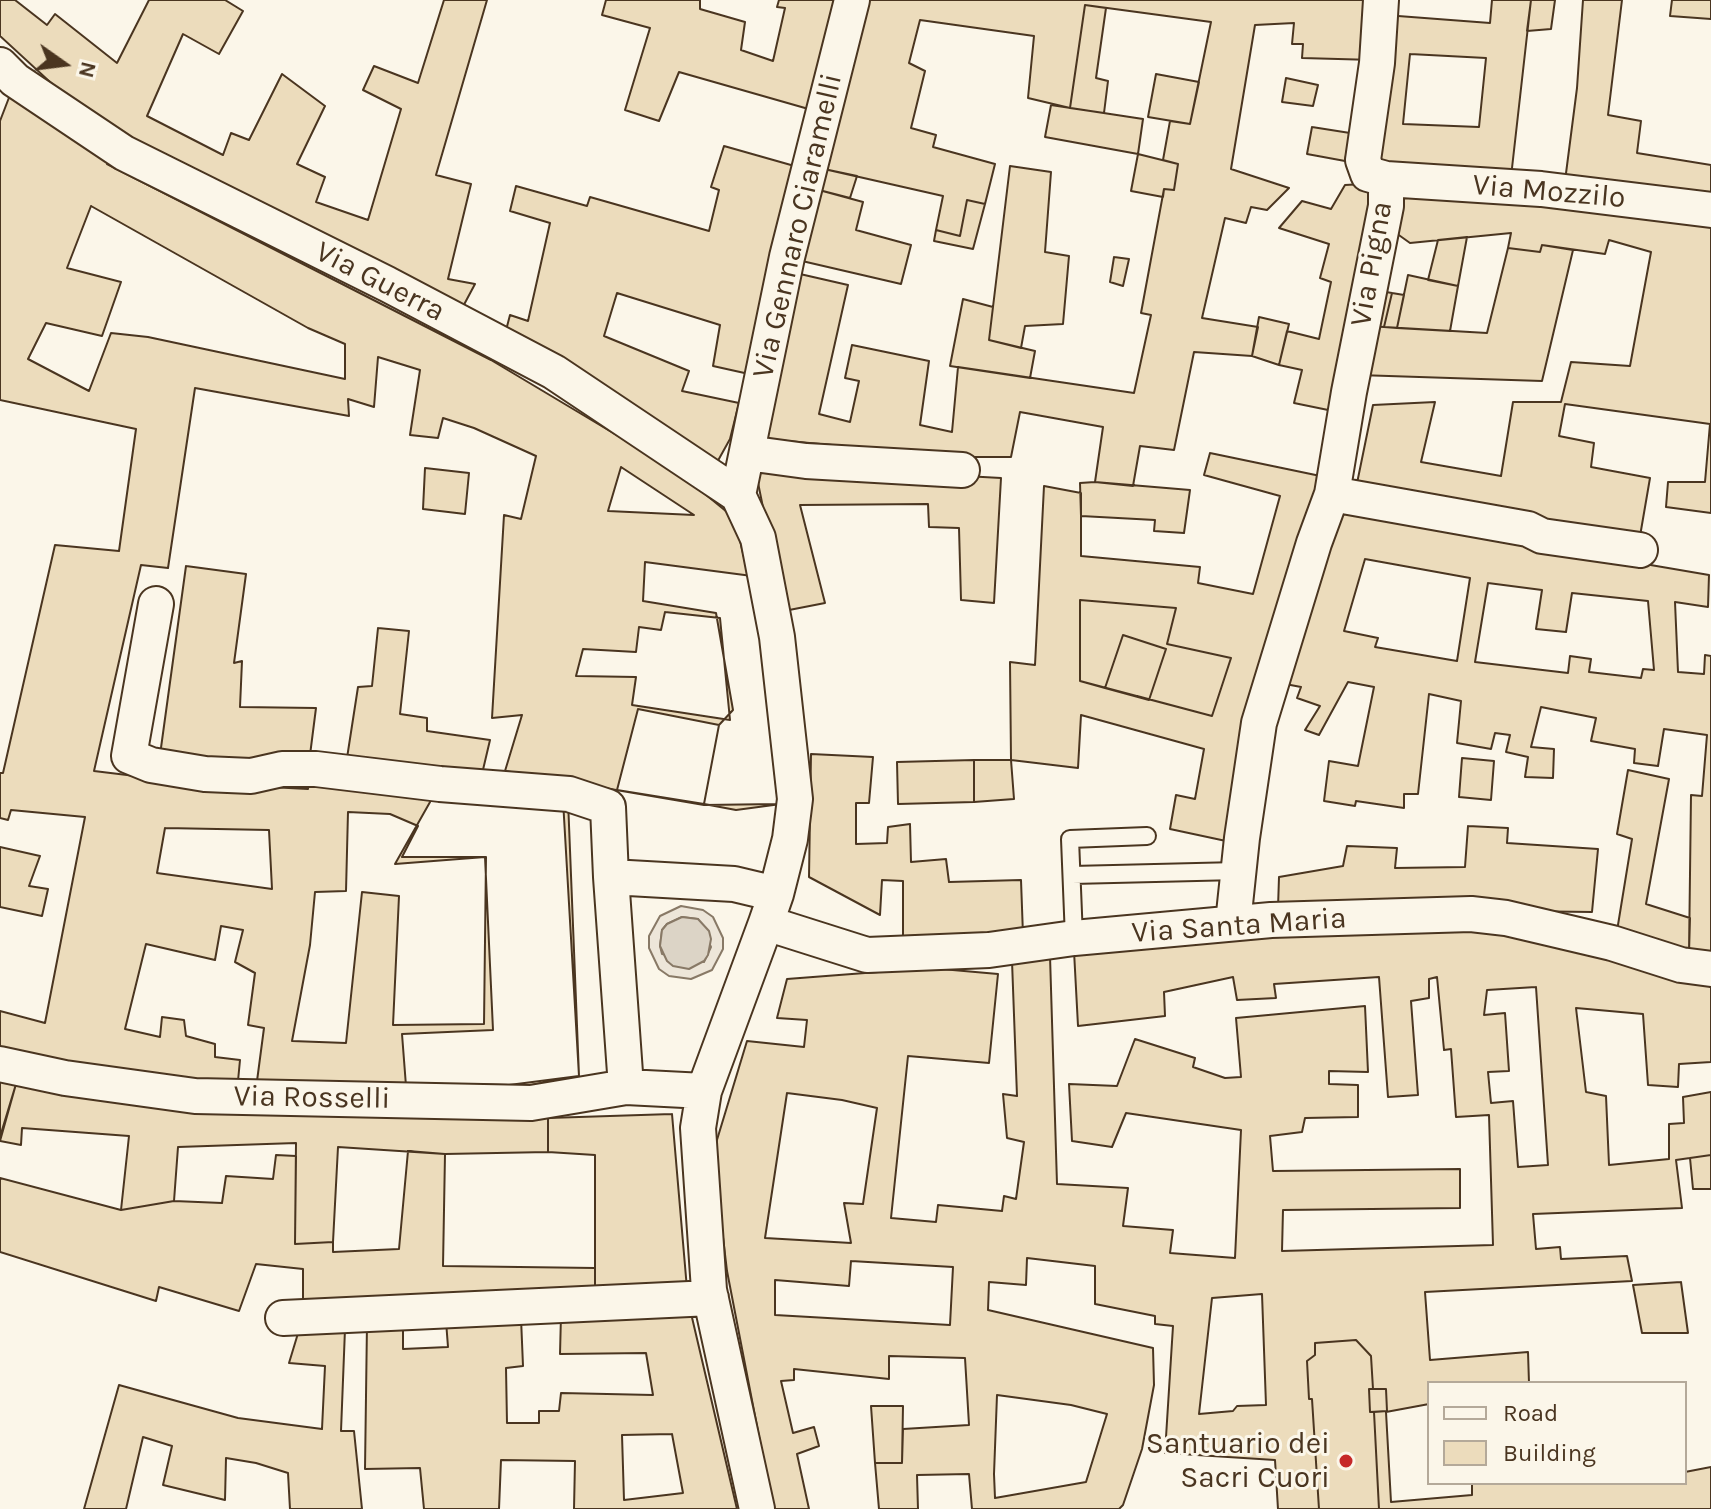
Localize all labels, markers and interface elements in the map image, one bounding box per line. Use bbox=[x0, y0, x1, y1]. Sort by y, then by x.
north arrow bbox=[24, 24, 104, 104]
text: N bbox=[73, 59, 102, 81]
street label: Via Gennaro Ciaramelli bbox=[745, 70, 851, 382]
street label: Via Mozzilo bbox=[1471, 167, 1627, 217]
street label: Via Pigna bbox=[1343, 199, 1401, 329]
street label: Via Guerra bbox=[309, 234, 451, 330]
street label: Via Santa Maria bbox=[1130, 901, 1348, 951]
street label: Via Rosselli bbox=[233, 1079, 391, 1117]
legend bbox=[1427, 1381, 1687, 1485]
text: Road bbox=[1503, 1399, 1558, 1427]
place label: Santuario dei Sacri Cuori bbox=[1146, 1426, 1330, 1496]
text: Building bbox=[1503, 1439, 1596, 1467]
marker: Santuario dei Sacri Cuori bbox=[1337, 1452, 1355, 1470]

